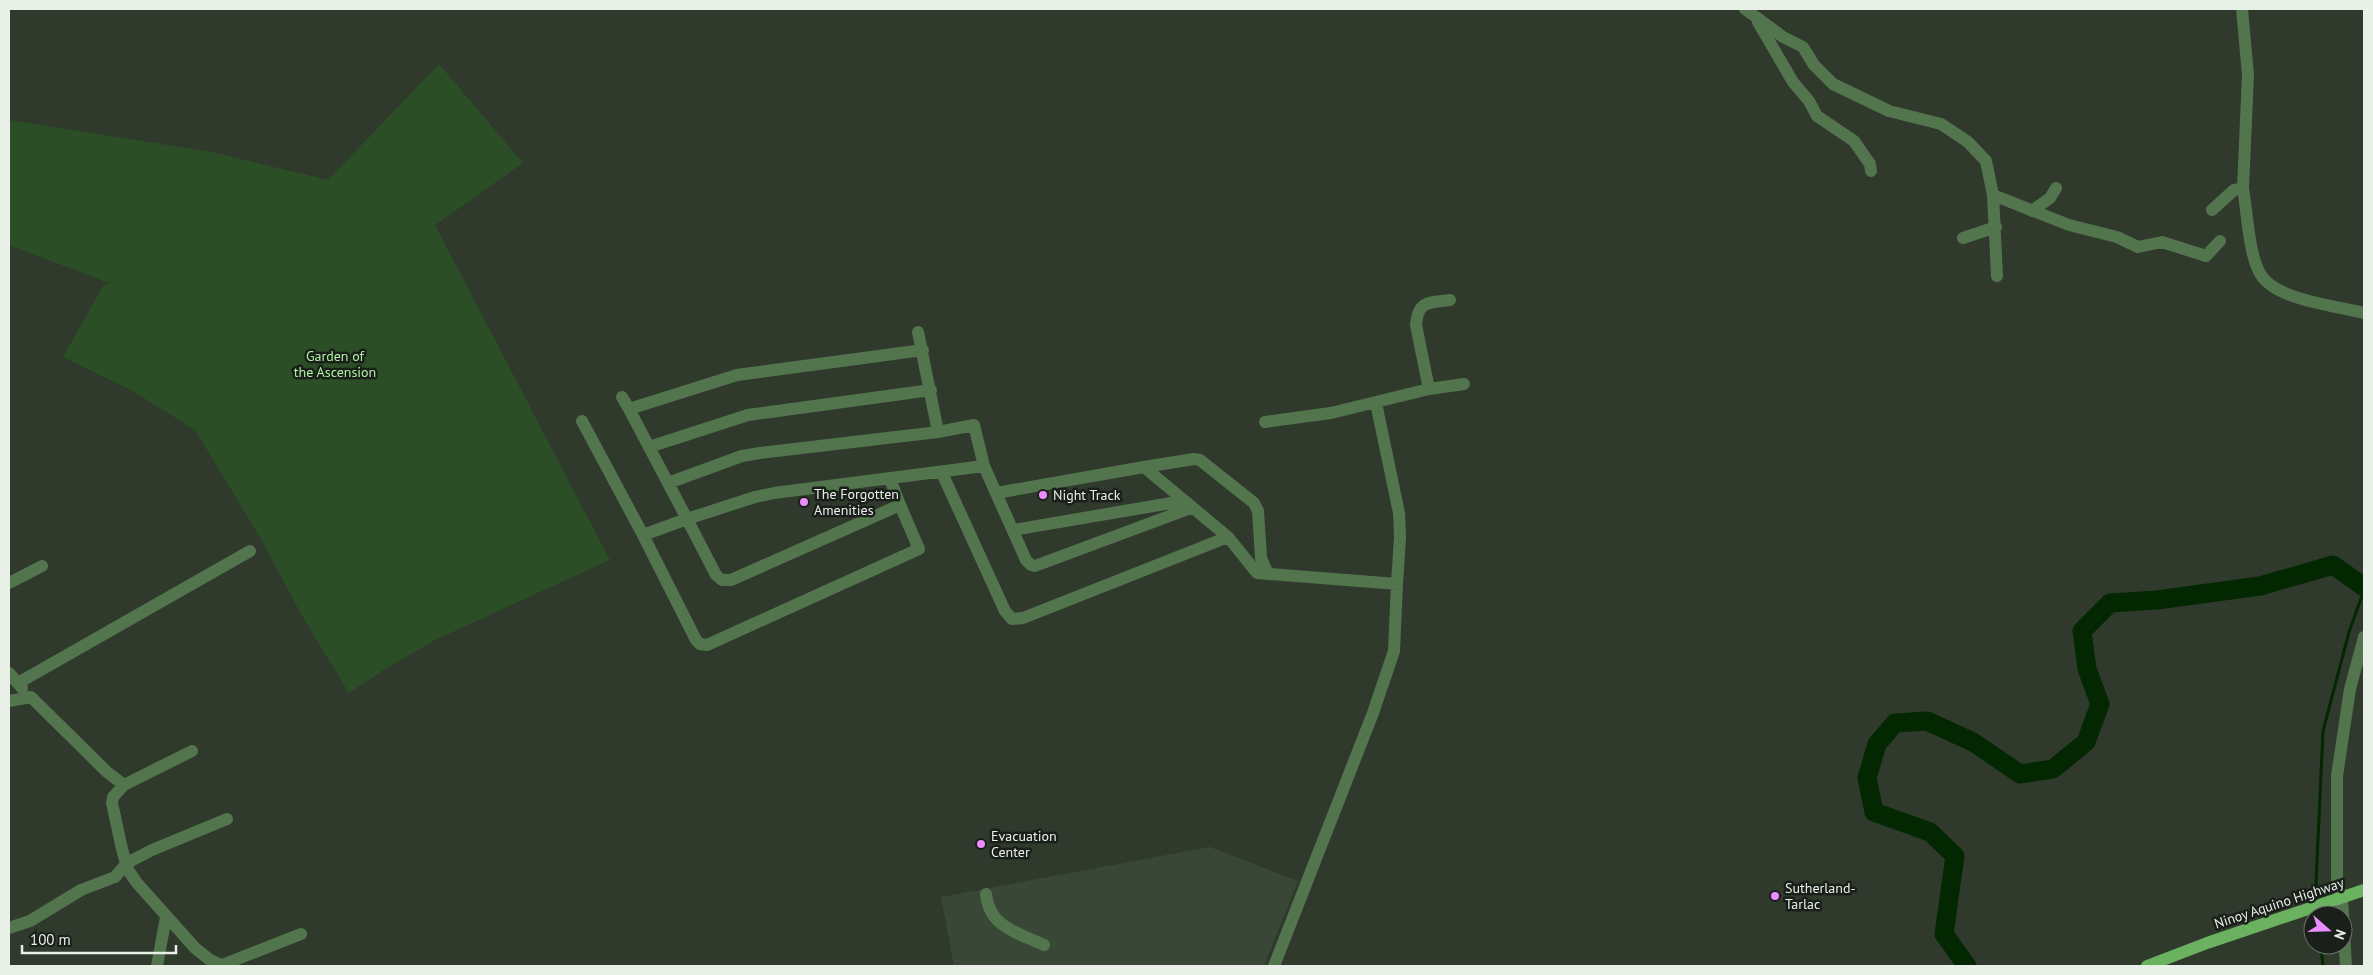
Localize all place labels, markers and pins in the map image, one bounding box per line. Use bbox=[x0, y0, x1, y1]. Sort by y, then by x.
place label: The Forgotten Amenities bbox=[814, 485, 899, 519]
place label: Night Track bbox=[1053, 486, 1121, 504]
marker: Night Track bbox=[1037, 489, 1049, 501]
marker: The Forgotten Amenities bbox=[798, 496, 810, 508]
place label: Evacuation Center bbox=[991, 827, 1057, 861]
marker: Evacuation Center bbox=[975, 838, 987, 850]
place label: Sutherland- Tarlac bbox=[1785, 879, 1856, 913]
marker: Sutherland- Tarlac bbox=[1769, 890, 1781, 902]

